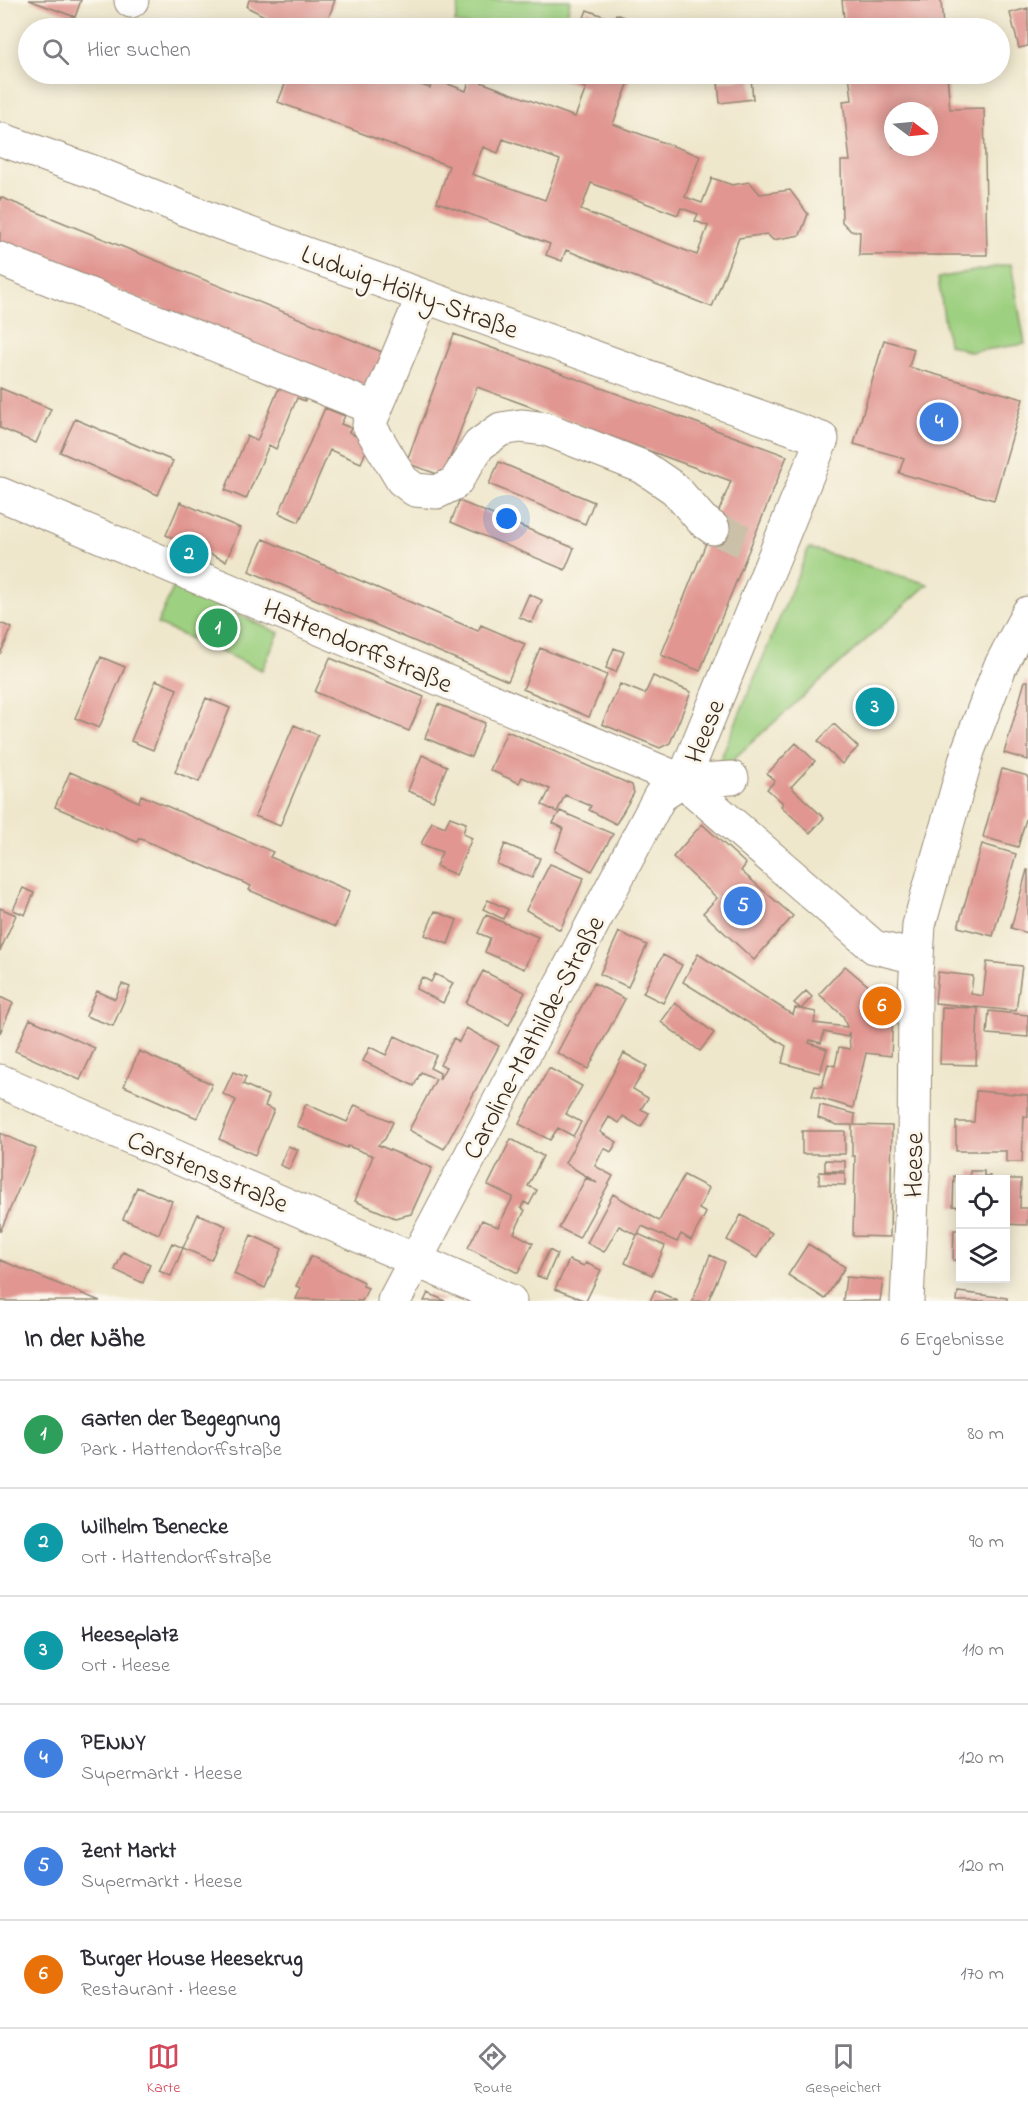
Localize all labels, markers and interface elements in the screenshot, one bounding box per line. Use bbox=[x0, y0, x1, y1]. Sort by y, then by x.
search box bbox=[18, 18, 1010, 84]
icon: search bbox=[39, 35, 72, 68]
text: Hier suchen bbox=[87, 35, 191, 67]
north arrow bbox=[884, 102, 938, 156]
street label: Ludwig-Hölty-Straße bbox=[295, 236, 524, 351]
pin: 4 bbox=[920, 400, 958, 444]
your location bbox=[492, 504, 521, 533]
pin: 2 bbox=[170, 532, 208, 576]
street label: Hattendorffstraße bbox=[256, 590, 459, 705]
pin: 1 bbox=[198, 606, 238, 650]
pin: 3 bbox=[856, 684, 894, 730]
street label: Heese bbox=[676, 693, 737, 770]
pin: 5 bbox=[724, 884, 762, 928]
street label: Caroline-Mathilde-Straße bbox=[454, 909, 616, 1167]
pin: 6 bbox=[862, 984, 902, 1028]
street label: Carstensstraße bbox=[120, 1122, 295, 1225]
street label: Heese bbox=[895, 1131, 936, 1198]
map controls bbox=[956, 1175, 1010, 1283]
button: locate bbox=[956, 1175, 1010, 1229]
button: layers bbox=[956, 1229, 1010, 1283]
text: In der Nähe bbox=[24, 1321, 145, 1359]
text: 6 Ergebnisse bbox=[901, 1326, 1004, 1355]
text: Garten der Begegnung bbox=[81, 1404, 280, 1436]
text: 1 bbox=[40, 1420, 47, 1449]
text: 80 m bbox=[967, 1420, 1004, 1449]
text: Park · Hattendorffstraße bbox=[81, 1436, 282, 1465]
text: Wilhelm Benecke bbox=[81, 1512, 228, 1544]
text: 2 bbox=[39, 1528, 48, 1557]
text: 90 m bbox=[969, 1528, 1004, 1557]
text: Ort · Hattendorffstraße bbox=[81, 1544, 272, 1573]
text: Heeseplatz bbox=[81, 1620, 178, 1652]
text: 3 bbox=[39, 1636, 48, 1665]
text: 110 m bbox=[962, 1636, 1004, 1665]
text: Ort · Heese bbox=[81, 1652, 170, 1681]
text: PENNY bbox=[81, 1728, 146, 1760]
text: 4 bbox=[39, 1744, 48, 1773]
text: 120 m bbox=[959, 1744, 1004, 1773]
text: Supermarkt · Heese bbox=[81, 1760, 242, 1789]
text: Zent Markt bbox=[81, 1836, 176, 1868]
text: 5 bbox=[38, 1852, 49, 1881]
text: 120 m bbox=[959, 1852, 1004, 1881]
text: Supermarkt · Heese bbox=[81, 1868, 242, 1897]
text: Burger House Heesekrug bbox=[81, 1944, 303, 1976]
text: 6 bbox=[39, 1960, 48, 1989]
text: 170 m bbox=[960, 1960, 1004, 1989]
text: Restaurant · Heese bbox=[81, 1976, 237, 2005]
tab: Karte bbox=[146, 2040, 180, 2100]
tab: Route bbox=[473, 2040, 512, 2100]
tab: Gespeichert bbox=[805, 2040, 882, 2100]

